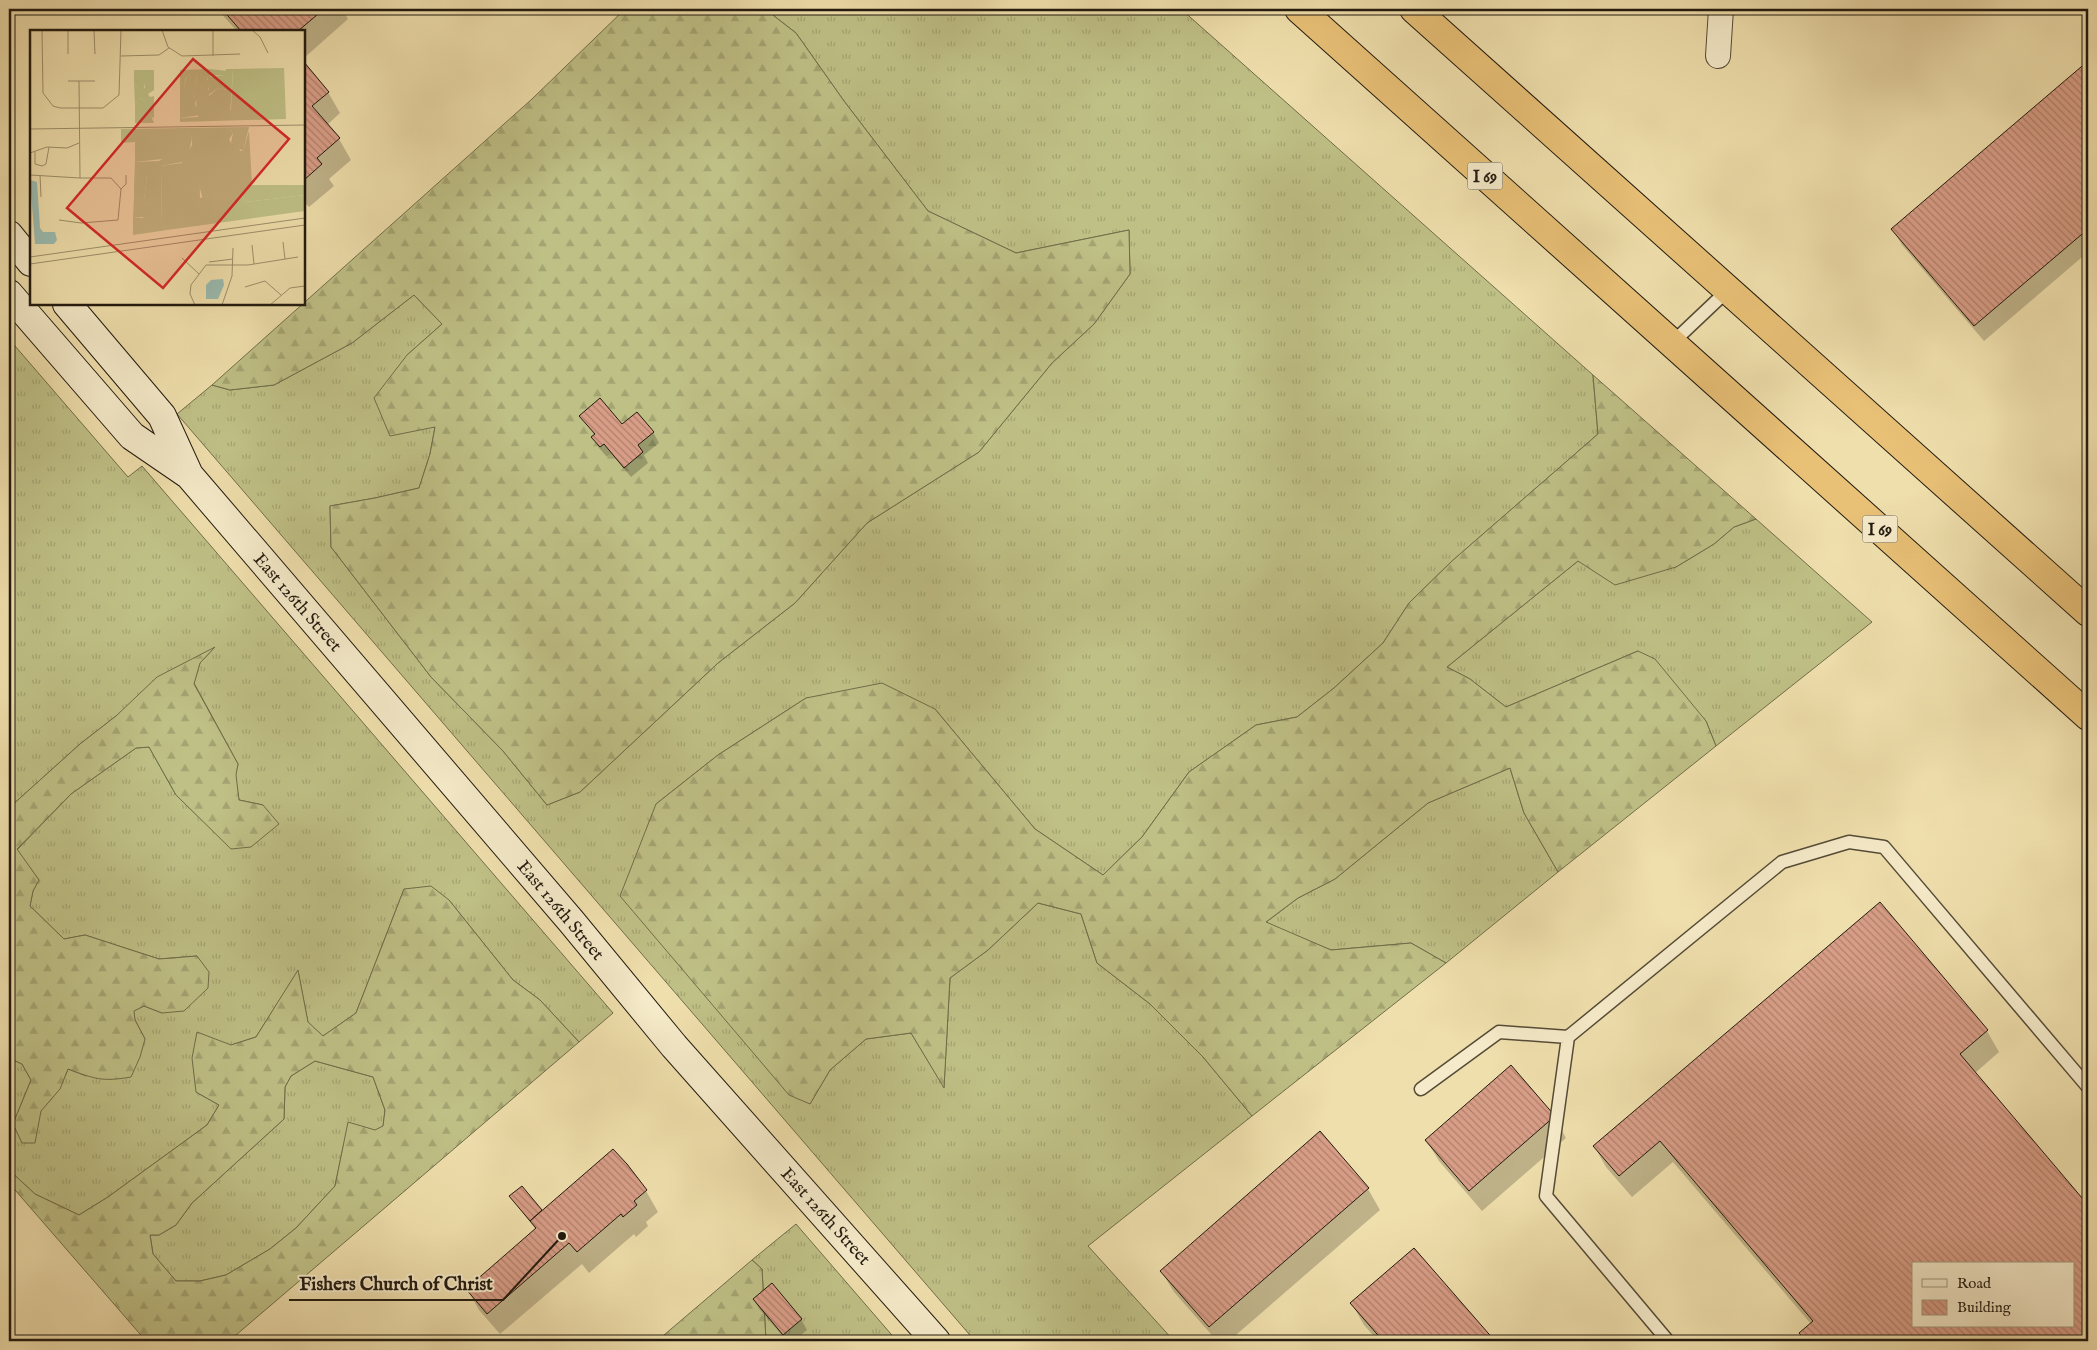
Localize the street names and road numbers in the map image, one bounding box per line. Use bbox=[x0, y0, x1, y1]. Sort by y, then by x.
road number: I 69 bbox=[1468, 162, 1502, 190]
road number: I 69 bbox=[1862, 516, 1898, 542]
street label: East 126th Street bbox=[248, 549, 346, 657]
street label: East 126th Street bbox=[511, 856, 608, 966]
street label: East 126th Street bbox=[775, 1163, 875, 1271]

